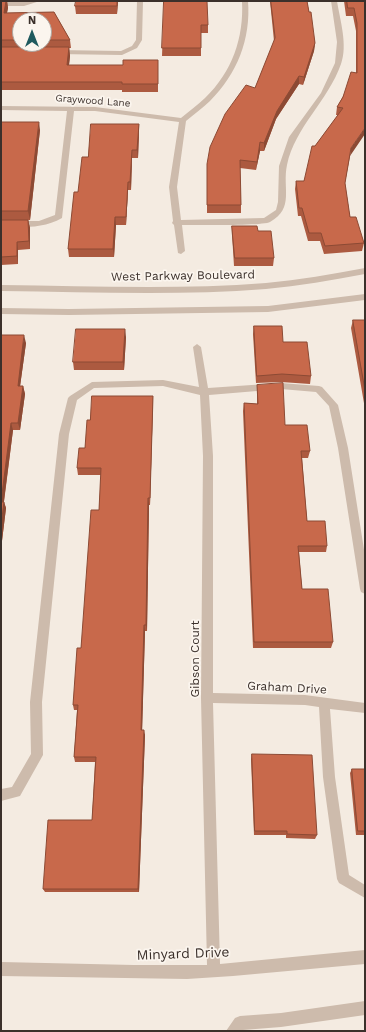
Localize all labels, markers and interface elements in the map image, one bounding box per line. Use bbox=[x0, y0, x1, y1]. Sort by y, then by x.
north arrow bbox=[12, 12, 52, 52]
text: N bbox=[28, 14, 36, 27]
street label: Graywood Lane bbox=[55, 92, 131, 110]
street label: West Parkway Boulevard bbox=[111, 268, 255, 284]
street label: Gibson Court bbox=[188, 621, 202, 697]
street label: Graham Drive bbox=[247, 679, 327, 697]
street label: Minyard Drive bbox=[136, 944, 230, 964]

